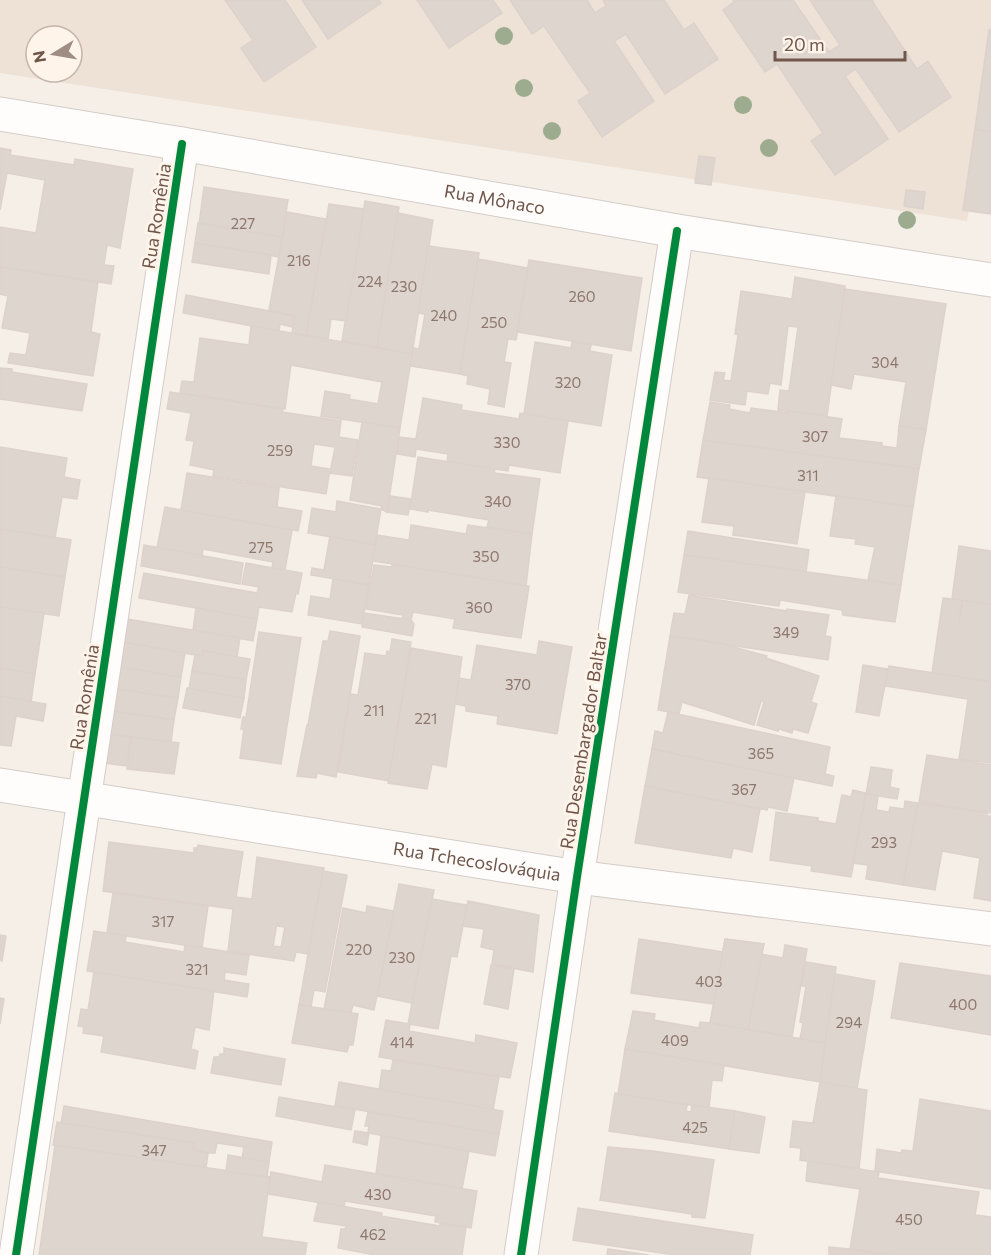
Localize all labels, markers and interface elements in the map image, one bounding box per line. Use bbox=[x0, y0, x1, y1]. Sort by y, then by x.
north arrow bbox=[24, 24, 84, 84]
scale bar bbox=[775, 24, 906, 62]
text: 20 m bbox=[784, 33, 825, 55]
text: N bbox=[28, 49, 49, 65]
street label: Rua Romênia bbox=[137, 162, 175, 270]
street label: Rua Mônaco bbox=[442, 179, 547, 219]
house number: 227 bbox=[231, 214, 255, 232]
house number: 216 bbox=[287, 251, 311, 269]
house number: 224 bbox=[357, 272, 383, 290]
house number: 230 bbox=[391, 277, 417, 295]
house number: 260 bbox=[568, 287, 596, 305]
house number: 240 bbox=[431, 306, 457, 324]
house number: 250 bbox=[481, 313, 507, 331]
house number: 304 bbox=[871, 353, 899, 371]
house number: 320 bbox=[555, 373, 581, 391]
house number: 307 bbox=[802, 427, 828, 445]
house number: 330 bbox=[494, 433, 520, 451]
house number: 259 bbox=[267, 441, 293, 459]
house number: 311 bbox=[797, 466, 819, 484]
house number: 340 bbox=[484, 492, 512, 510]
house number: 275 bbox=[249, 538, 273, 556]
house number: 350 bbox=[473, 547, 499, 565]
house number: 360 bbox=[465, 598, 493, 616]
house number: 349 bbox=[773, 623, 799, 641]
street label: Rua Desembargador Baltar bbox=[555, 631, 611, 851]
street label: Rua Romênia bbox=[65, 643, 103, 751]
house number: 370 bbox=[505, 675, 531, 693]
house number: 211 bbox=[363, 701, 385, 719]
house number: 221 bbox=[414, 709, 438, 727]
house number: 365 bbox=[748, 744, 774, 762]
house number: 367 bbox=[731, 780, 757, 798]
house number: 293 bbox=[871, 833, 897, 851]
street label: Rua Tchecoslováquia bbox=[392, 837, 562, 885]
house number: 317 bbox=[152, 912, 175, 930]
house number: 220 bbox=[346, 940, 372, 958]
house number: 230 bbox=[389, 948, 415, 966]
house number: 321 bbox=[185, 960, 209, 978]
house number: 403 bbox=[695, 972, 723, 990]
house number: 400 bbox=[949, 995, 977, 1013]
house number: 294 bbox=[836, 1013, 862, 1031]
house number: 409 bbox=[661, 1031, 689, 1049]
house number: 414 bbox=[390, 1033, 414, 1051]
house number: 425 bbox=[682, 1118, 708, 1136]
house number: 347 bbox=[141, 1141, 167, 1159]
house number: 430 bbox=[364, 1185, 392, 1203]
house number: 450 bbox=[895, 1210, 923, 1228]
house number: 462 bbox=[360, 1225, 386, 1243]

